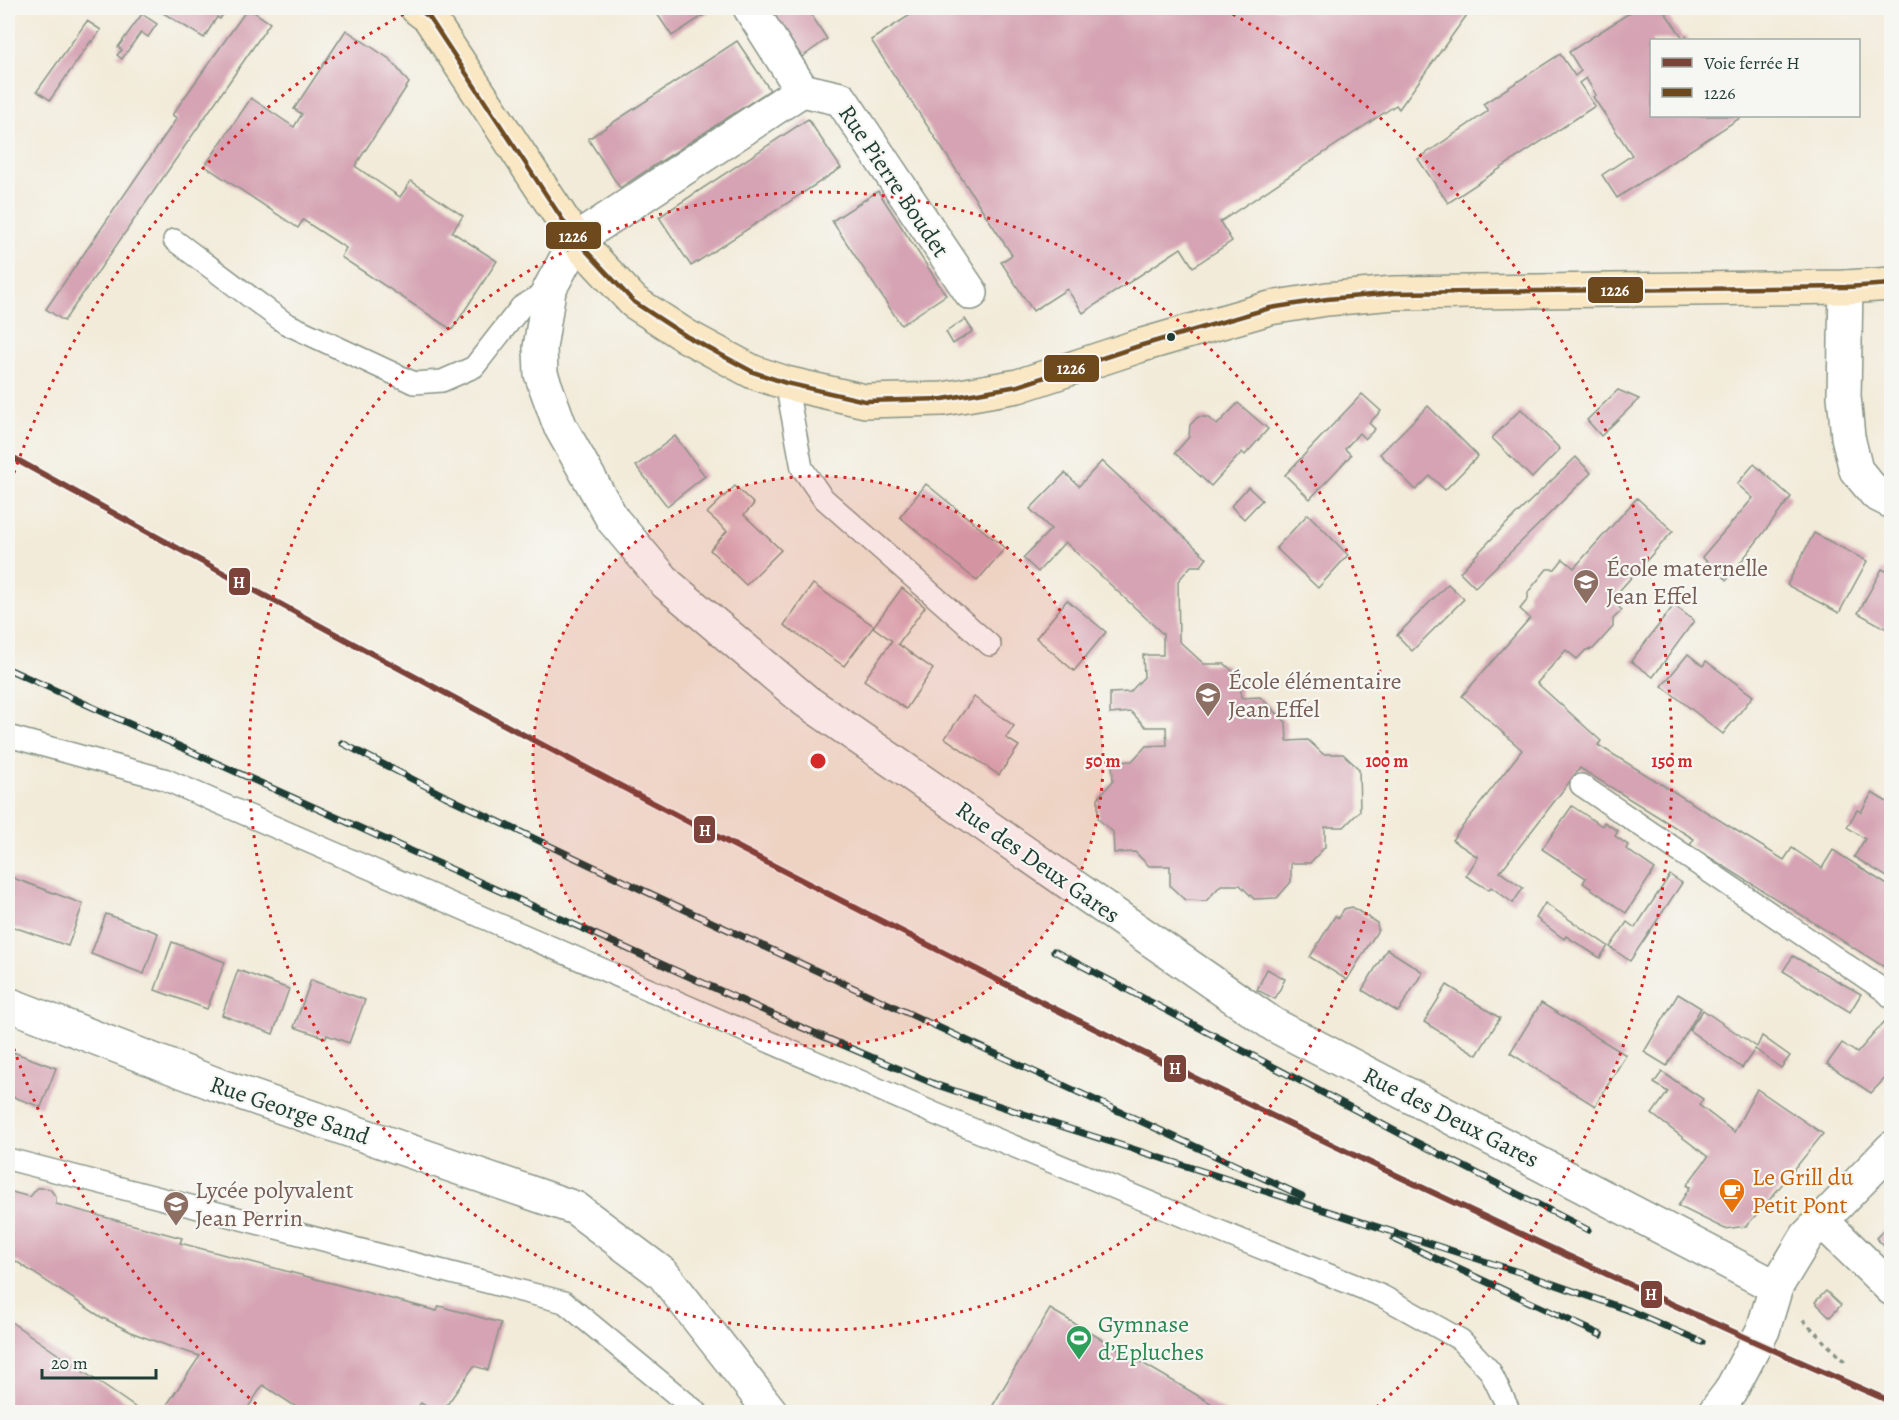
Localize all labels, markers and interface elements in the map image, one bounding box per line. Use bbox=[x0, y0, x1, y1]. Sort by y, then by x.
legend bbox=[1650, 39, 1860, 117]
text: Voie ferrée H bbox=[1703, 51, 1800, 75]
text: 1226 bbox=[1704, 81, 1736, 105]
street label: Rue Pierre Boudet bbox=[831, 99, 957, 263]
line badge: 1226 bbox=[545, 221, 602, 250]
text: 1226 bbox=[559, 226, 588, 248]
line badge: 1226 bbox=[1587, 276, 1644, 304]
text: 1226 bbox=[1601, 280, 1630, 302]
unlabelled marker bbox=[1165, 331, 1177, 343]
line badge: 1226 bbox=[1043, 354, 1100, 383]
text: 1226 bbox=[1057, 358, 1086, 380]
place label: École maternelle Jean Effel bbox=[1606, 552, 1768, 612]
line badge: H bbox=[228, 567, 251, 596]
school or university icon: École maternelle Jean Effel bbox=[1571, 567, 1601, 605]
text: H bbox=[233, 572, 245, 594]
place label: École élémentaire Jean Effel bbox=[1228, 665, 1402, 725]
school or university icon: École élémentaire Jean Effel bbox=[1193, 680, 1223, 718]
text: 50 m bbox=[1086, 749, 1120, 773]
text: 100 m bbox=[1366, 749, 1408, 773]
text: 150 m bbox=[1651, 749, 1693, 773]
centre of rings bbox=[808, 751, 828, 771]
street label: Rue des Deux Gares bbox=[950, 793, 1126, 931]
line badge: H bbox=[693, 815, 716, 844]
text: H bbox=[699, 820, 711, 842]
line badge: H bbox=[1163, 1054, 1187, 1083]
text: H bbox=[1169, 1058, 1181, 1080]
street label: Rue des Deux Gares bbox=[1358, 1059, 1544, 1175]
street label: Rue George Sand bbox=[206, 1068, 374, 1152]
place label: Le Grill du Petit Pont bbox=[1752, 1161, 1854, 1221]
place label: Lycée polyvalent Jean Perrin bbox=[195, 1174, 354, 1234]
cafe icon: Le Grill du Petit Pont bbox=[1717, 1176, 1747, 1214]
school or university icon: Lycée polyvalent Jean Perrin bbox=[161, 1189, 191, 1227]
line badge: H bbox=[1640, 1280, 1663, 1309]
text: H bbox=[1645, 1284, 1657, 1306]
place label: Gymnase d’Epluches bbox=[1098, 1308, 1204, 1368]
sports icon: Gymnase d’Epluches bbox=[1064, 1323, 1094, 1361]
scale bar bbox=[42, 1342, 156, 1380]
text: 20 m bbox=[51, 1351, 88, 1375]

